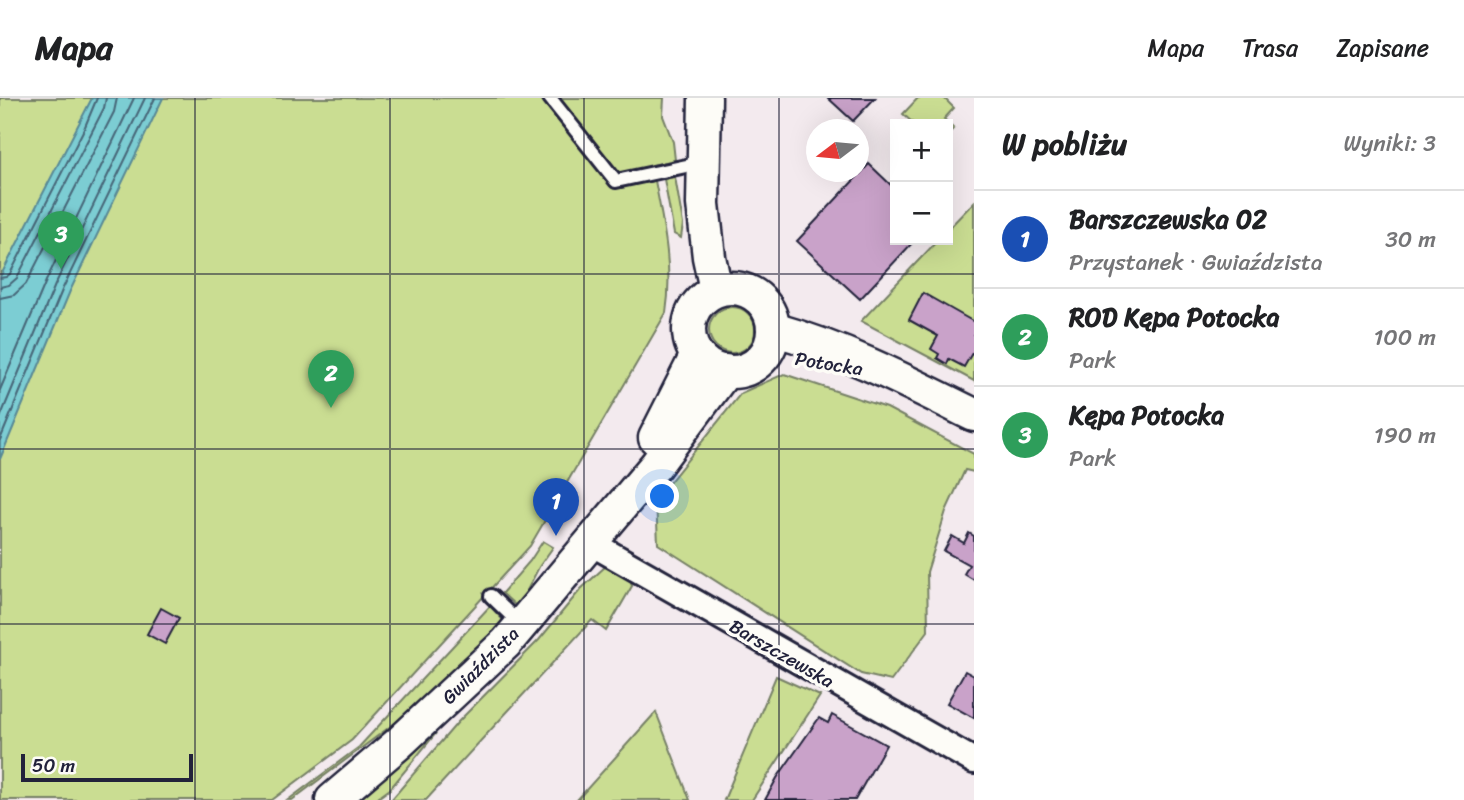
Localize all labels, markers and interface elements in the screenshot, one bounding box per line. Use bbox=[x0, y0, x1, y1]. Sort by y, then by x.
text: Mapa bbox=[35, 19, 112, 77]
text: Mapa bbox=[1148, 27, 1204, 69]
text: Trasa bbox=[1242, 27, 1298, 69]
text: Zapisane bbox=[1336, 27, 1429, 69]
text: W pobliżu bbox=[1002, 117, 1127, 171]
north arrow bbox=[806, 119, 869, 182]
map controls bbox=[890, 119, 953, 245]
button: + bbox=[890, 119, 953, 182]
text: Wyniki: 3 bbox=[1343, 123, 1436, 164]
button: − bbox=[890, 182, 953, 245]
text: Barszczewska 02 bbox=[1069, 196, 1267, 242]
pin: 3 bbox=[38, 211, 84, 269]
text: 1 bbox=[1020, 219, 1030, 260]
text: 30 m bbox=[1385, 219, 1436, 260]
text: Przystanek · Gwiaździsta bbox=[1069, 242, 1323, 283]
text: ROD Kępa Potocka bbox=[1069, 294, 1280, 340]
text: 2 bbox=[1018, 317, 1032, 358]
text: 100 m bbox=[1373, 317, 1436, 358]
text: Park bbox=[1069, 340, 1116, 381]
street label: Potocka bbox=[793, 342, 866, 385]
pin: 2 bbox=[308, 350, 354, 408]
text: Kępa Potocka bbox=[1069, 392, 1224, 438]
text: 3 bbox=[1019, 415, 1031, 456]
text: 190 m bbox=[1374, 415, 1436, 456]
text: Park bbox=[1069, 438, 1116, 479]
pin: 1 bbox=[533, 478, 579, 536]
your location bbox=[645, 479, 679, 513]
street label: Barszczewska bbox=[723, 610, 841, 697]
street label: Gwiaździsta bbox=[433, 618, 528, 712]
text: 50 m bbox=[32, 749, 75, 782]
scale bar bbox=[21, 751, 192, 783]

